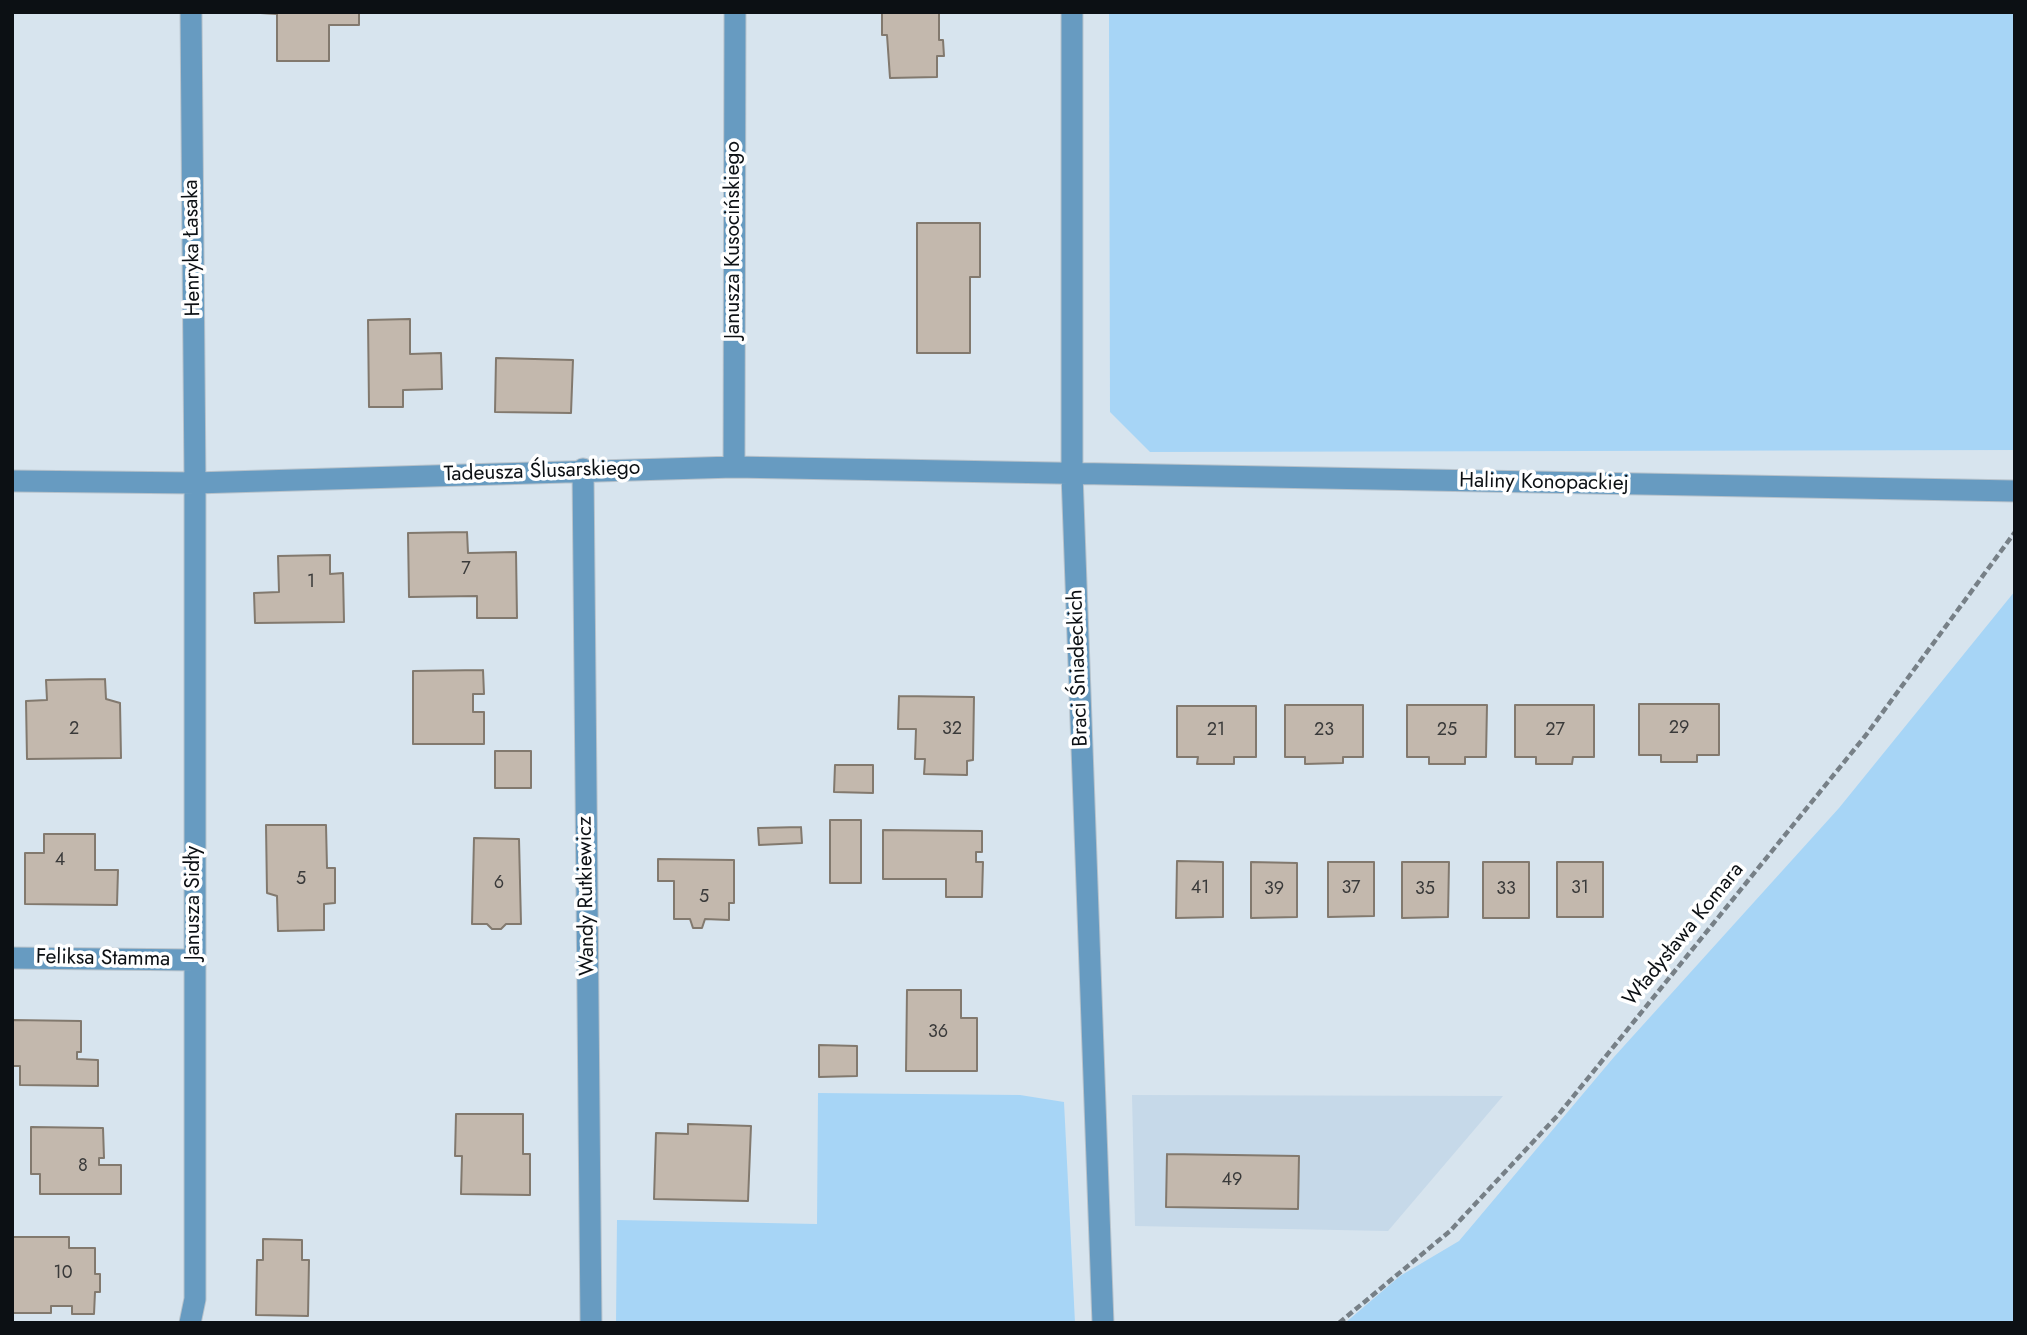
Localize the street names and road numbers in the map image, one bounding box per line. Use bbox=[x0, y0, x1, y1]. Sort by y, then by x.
street label: Janusza Kusocińskiego bbox=[721, 141, 747, 339]
street label: Henryka Łasaka bbox=[179, 179, 207, 317]
street label: Tadeusza Ślusarskiego bbox=[443, 456, 641, 488]
street label: Haliny Konopackiej bbox=[1459, 469, 1629, 497]
street label: Braci Śniadeckich bbox=[1064, 589, 1094, 747]
street label: Wandy Rutkiewicz bbox=[573, 816, 601, 976]
street label: Janusza Sidły bbox=[181, 846, 207, 960]
street label: Władysława Komara bbox=[1618, 858, 1750, 1012]
street label: Feliksa Stamma bbox=[35, 945, 171, 973]

